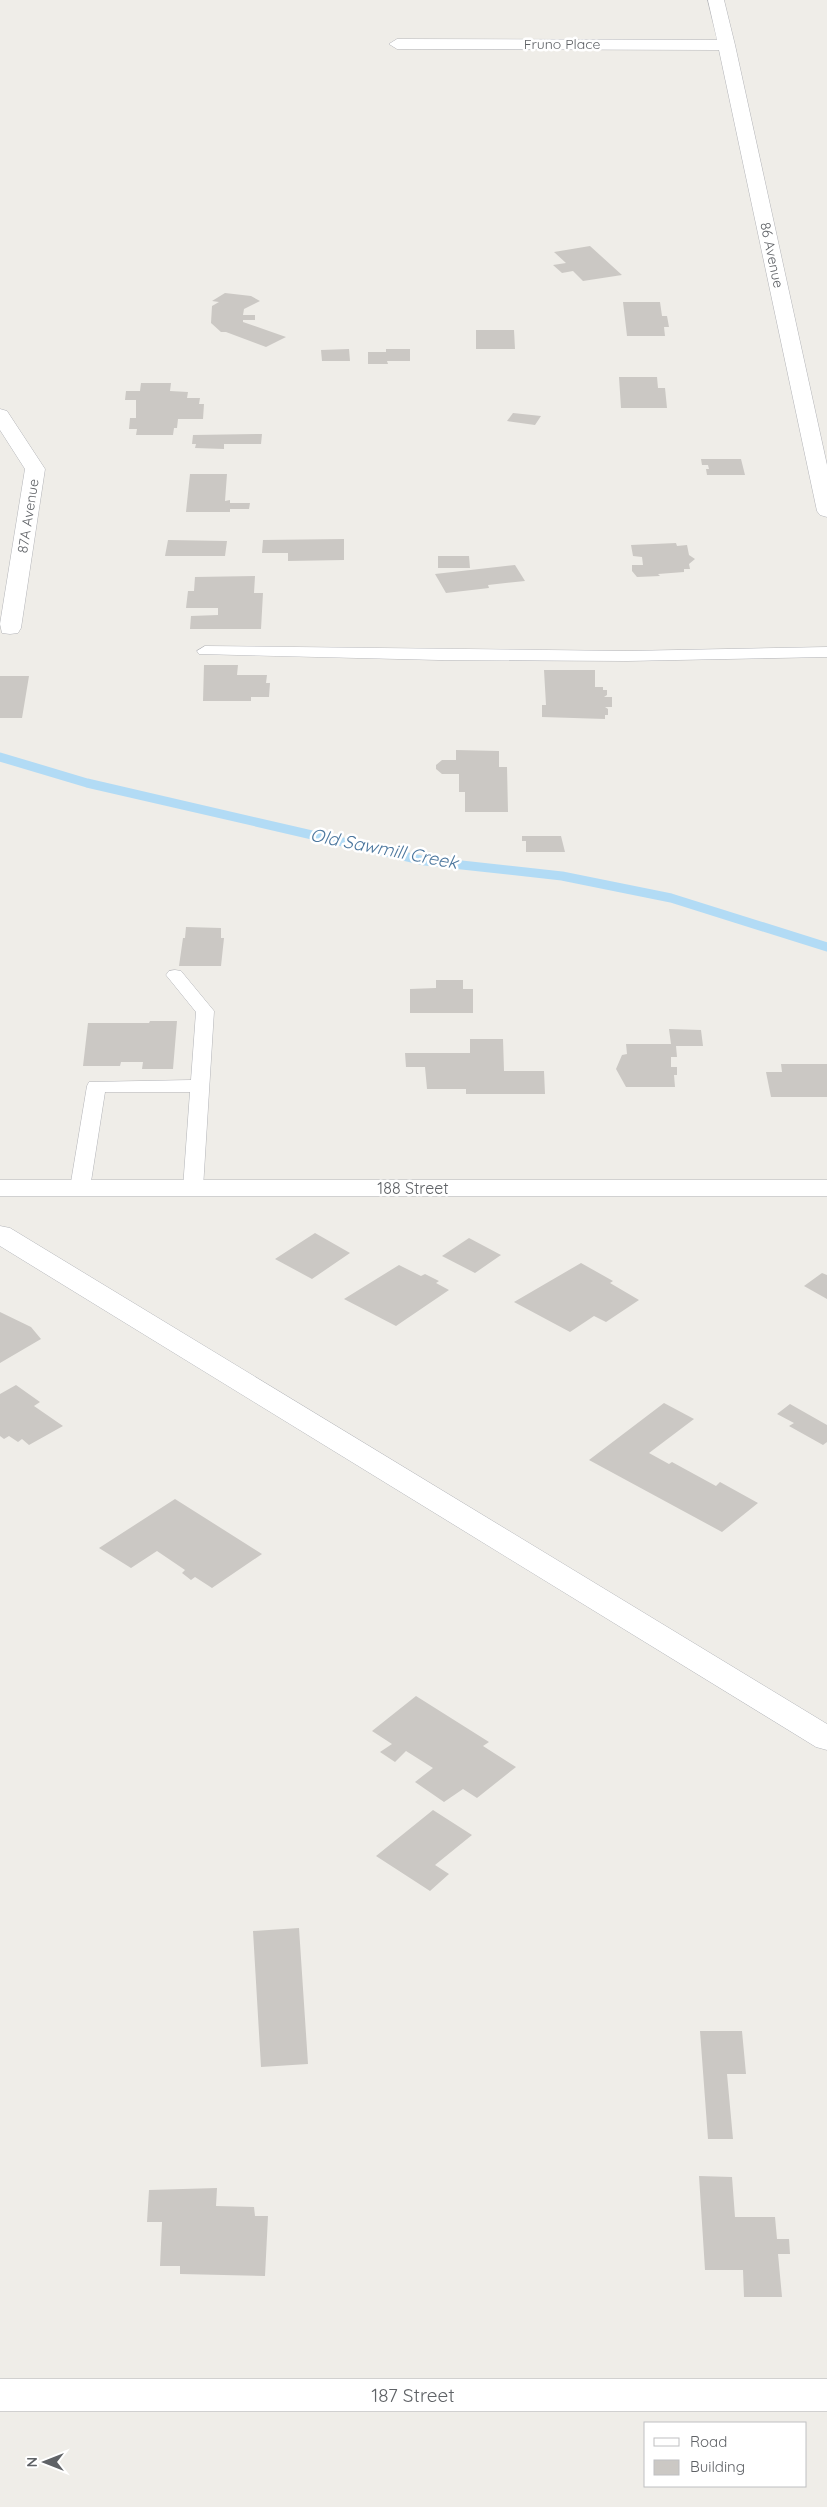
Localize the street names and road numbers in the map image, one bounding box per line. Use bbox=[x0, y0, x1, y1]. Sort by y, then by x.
street label: Fruno Place bbox=[524, 35, 600, 53]
street label: 86 Avenue bbox=[756, 220, 788, 290]
street label: 87A Avenue bbox=[13, 477, 43, 554]
street label: 188 Street bbox=[377, 1178, 449, 1198]
street label: 187 Street bbox=[371, 2383, 455, 2407]

